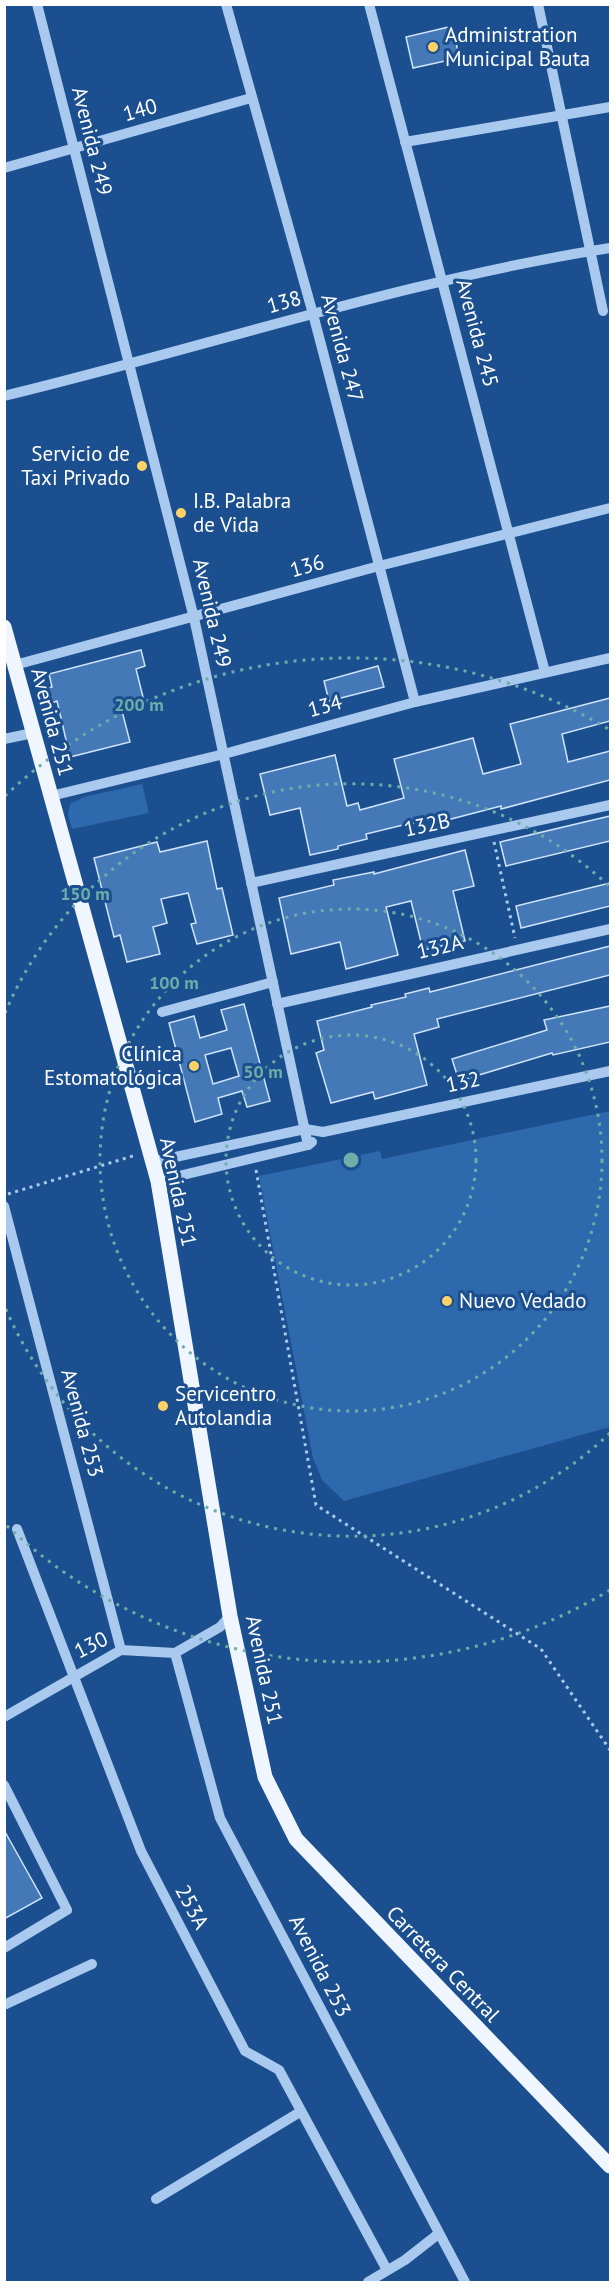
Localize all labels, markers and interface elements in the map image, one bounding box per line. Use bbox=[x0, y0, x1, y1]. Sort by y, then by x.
place label: Administration Municipal Bauta bbox=[445, 21, 590, 72]
marker: Administration Municipal Bauta bbox=[426, 40, 440, 54]
street label: Avenida 249 bbox=[66, 84, 119, 198]
street label: 140 bbox=[120, 92, 160, 127]
street label: Avenida 245 bbox=[450, 276, 505, 390]
street label: 138 bbox=[264, 284, 304, 319]
street label: Avenida 247 bbox=[315, 291, 370, 405]
place label: Servicio de Taxi Privado bbox=[21, 440, 130, 491]
marker: Servicio de Taxi Privado bbox=[135, 459, 149, 473]
place label: I.B. Palabra de Vida bbox=[193, 487, 291, 538]
marker: I.B. Palabra de Vida bbox=[174, 506, 188, 520]
street label: 136 bbox=[287, 548, 327, 583]
street label: Avenida 249 bbox=[187, 556, 238, 670]
street label: Avenida 251 bbox=[25, 665, 80, 779]
street label: 134 bbox=[305, 688, 345, 723]
text: 200 m bbox=[114, 693, 164, 716]
street label: 132B bbox=[401, 806, 452, 843]
text: 150 m bbox=[60, 882, 110, 905]
street label: 132A bbox=[414, 928, 466, 965]
text: 100 m bbox=[149, 971, 199, 994]
place label: Clínica Estomatológica bbox=[44, 1040, 182, 1091]
marker: Clínica Estomatológica bbox=[187, 1059, 201, 1073]
text: 50 m bbox=[243, 1060, 283, 1083]
street label: 132 bbox=[443, 1065, 482, 1098]
street label: Avenida 251 bbox=[154, 1135, 203, 1249]
centre of rings bbox=[341, 1150, 361, 1170]
place label: Nuevo Vedado bbox=[459, 1287, 586, 1314]
marker: Nuevo Vedado bbox=[440, 1294, 454, 1308]
street label: Avenida 253 bbox=[55, 1366, 110, 1480]
place label: Servicentro Autolandia bbox=[175, 1380, 276, 1431]
marker: Servicentro Autolandia bbox=[156, 1399, 170, 1413]
street label: Avenida 251 bbox=[240, 1613, 289, 1727]
street label: 130 bbox=[69, 1625, 112, 1664]
street label: 253A bbox=[170, 1880, 216, 1934]
street label: Carretera Central bbox=[381, 1900, 506, 2028]
street label: Avenida 253 bbox=[283, 1910, 358, 2021]

